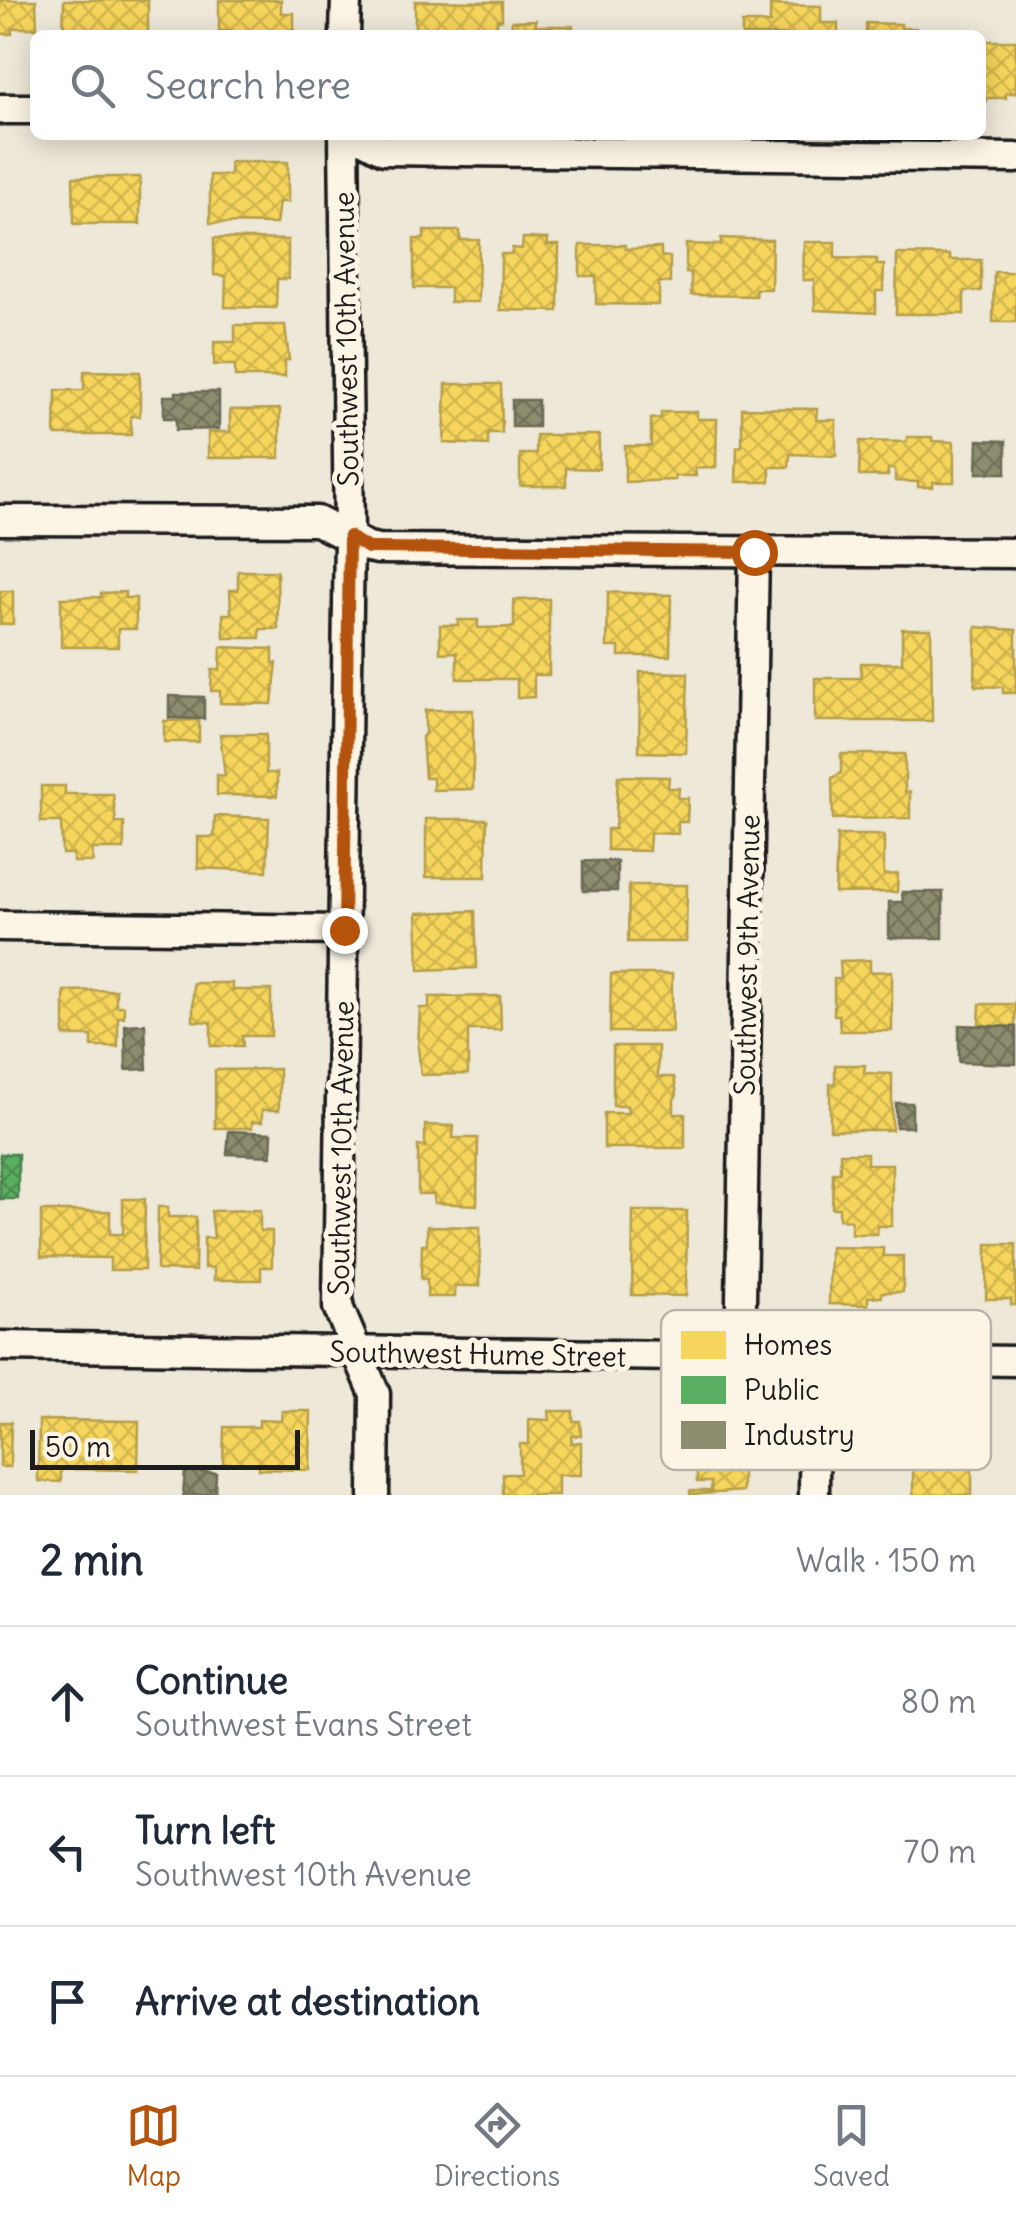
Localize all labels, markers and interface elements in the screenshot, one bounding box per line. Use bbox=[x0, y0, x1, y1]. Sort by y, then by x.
search box bbox=[30, 30, 986, 140]
icon: search bbox=[65, 58, 120, 113]
text: Search here bbox=[145, 62, 351, 109]
street label: Southwest 10th Avenue bbox=[325, 191, 367, 487]
route start bbox=[732, 530, 778, 576]
street label: Southwest 9th Avenue bbox=[727, 814, 767, 1096]
route end bbox=[322, 908, 368, 954]
street label: Southwest 10th Avenue bbox=[320, 1000, 362, 1296]
legend bbox=[661, 1310, 991, 1470]
text: Homes bbox=[744, 1327, 832, 1363]
street label: Southwest Hume Street bbox=[329, 1333, 627, 1375]
text: Public bbox=[744, 1372, 819, 1408]
text: Industry bbox=[744, 1417, 855, 1453]
scale bar bbox=[30, 1425, 300, 1470]
text: 50 m bbox=[45, 1429, 111, 1465]
text: 2 min bbox=[40, 1534, 144, 1586]
text: Walk · 150 m bbox=[796, 1540, 976, 1581]
text: Continue bbox=[135, 1657, 288, 1704]
icon: ahead bbox=[40, 1674, 95, 1729]
text: 80 m bbox=[901, 1681, 976, 1722]
text: Southwest Evans Street bbox=[135, 1704, 472, 1745]
text: Turn left bbox=[135, 1807, 275, 1854]
icon: left bbox=[40, 1824, 95, 1879]
text: 70 m bbox=[904, 1831, 976, 1872]
text: Southwest 10th Avenue bbox=[135, 1854, 472, 1895]
icon: arrive bbox=[40, 1974, 95, 2029]
text: Arrive at destination bbox=[135, 1978, 480, 2025]
tab: Map bbox=[126, 2098, 181, 2194]
tab: Directions bbox=[434, 2098, 560, 2194]
tab: Saved bbox=[813, 2098, 890, 2194]

